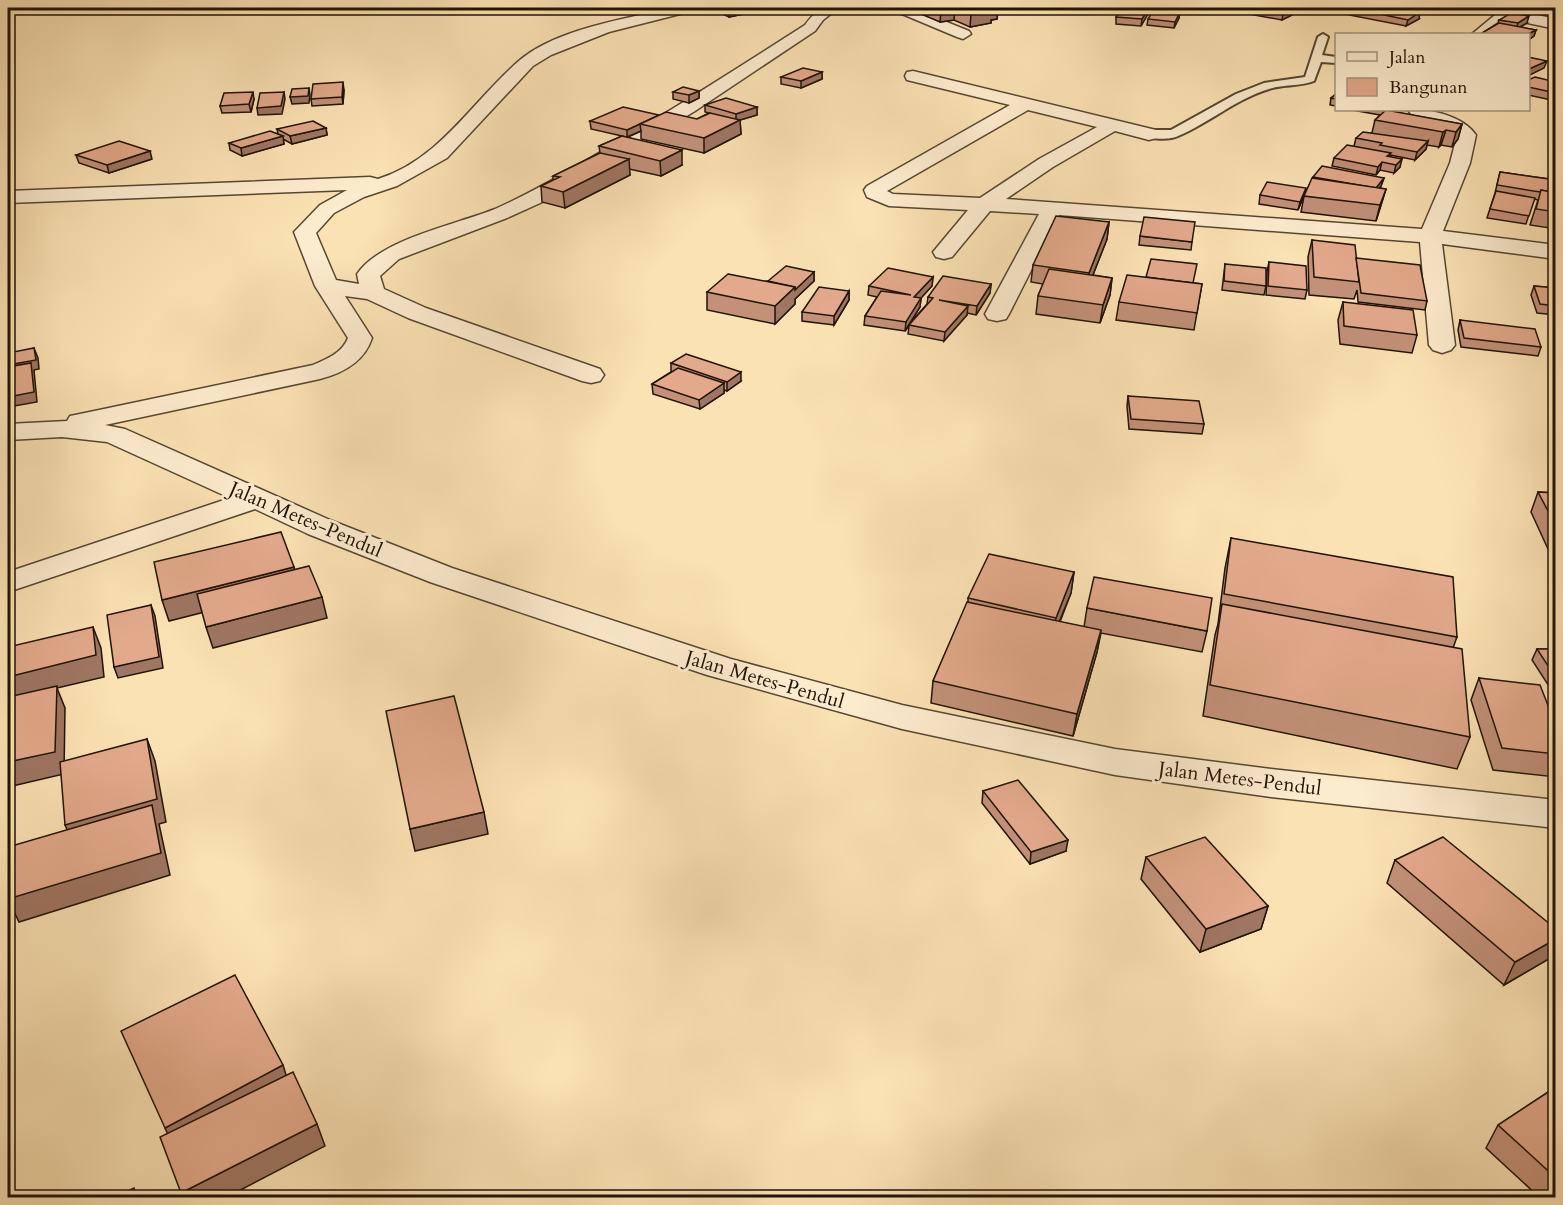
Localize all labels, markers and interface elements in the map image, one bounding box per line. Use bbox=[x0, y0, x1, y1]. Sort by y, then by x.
legend bbox=[1335, 33, 1530, 111]
text: Jalan bbox=[1386, 45, 1426, 70]
text: Bangunan bbox=[1389, 75, 1468, 100]
street label: Jalan Metes-Pendul bbox=[222, 474, 386, 564]
street label: Jalan Metes-Pendul bbox=[680, 643, 847, 715]
street label: Jalan Metes-Pendul bbox=[1154, 755, 1323, 802]

